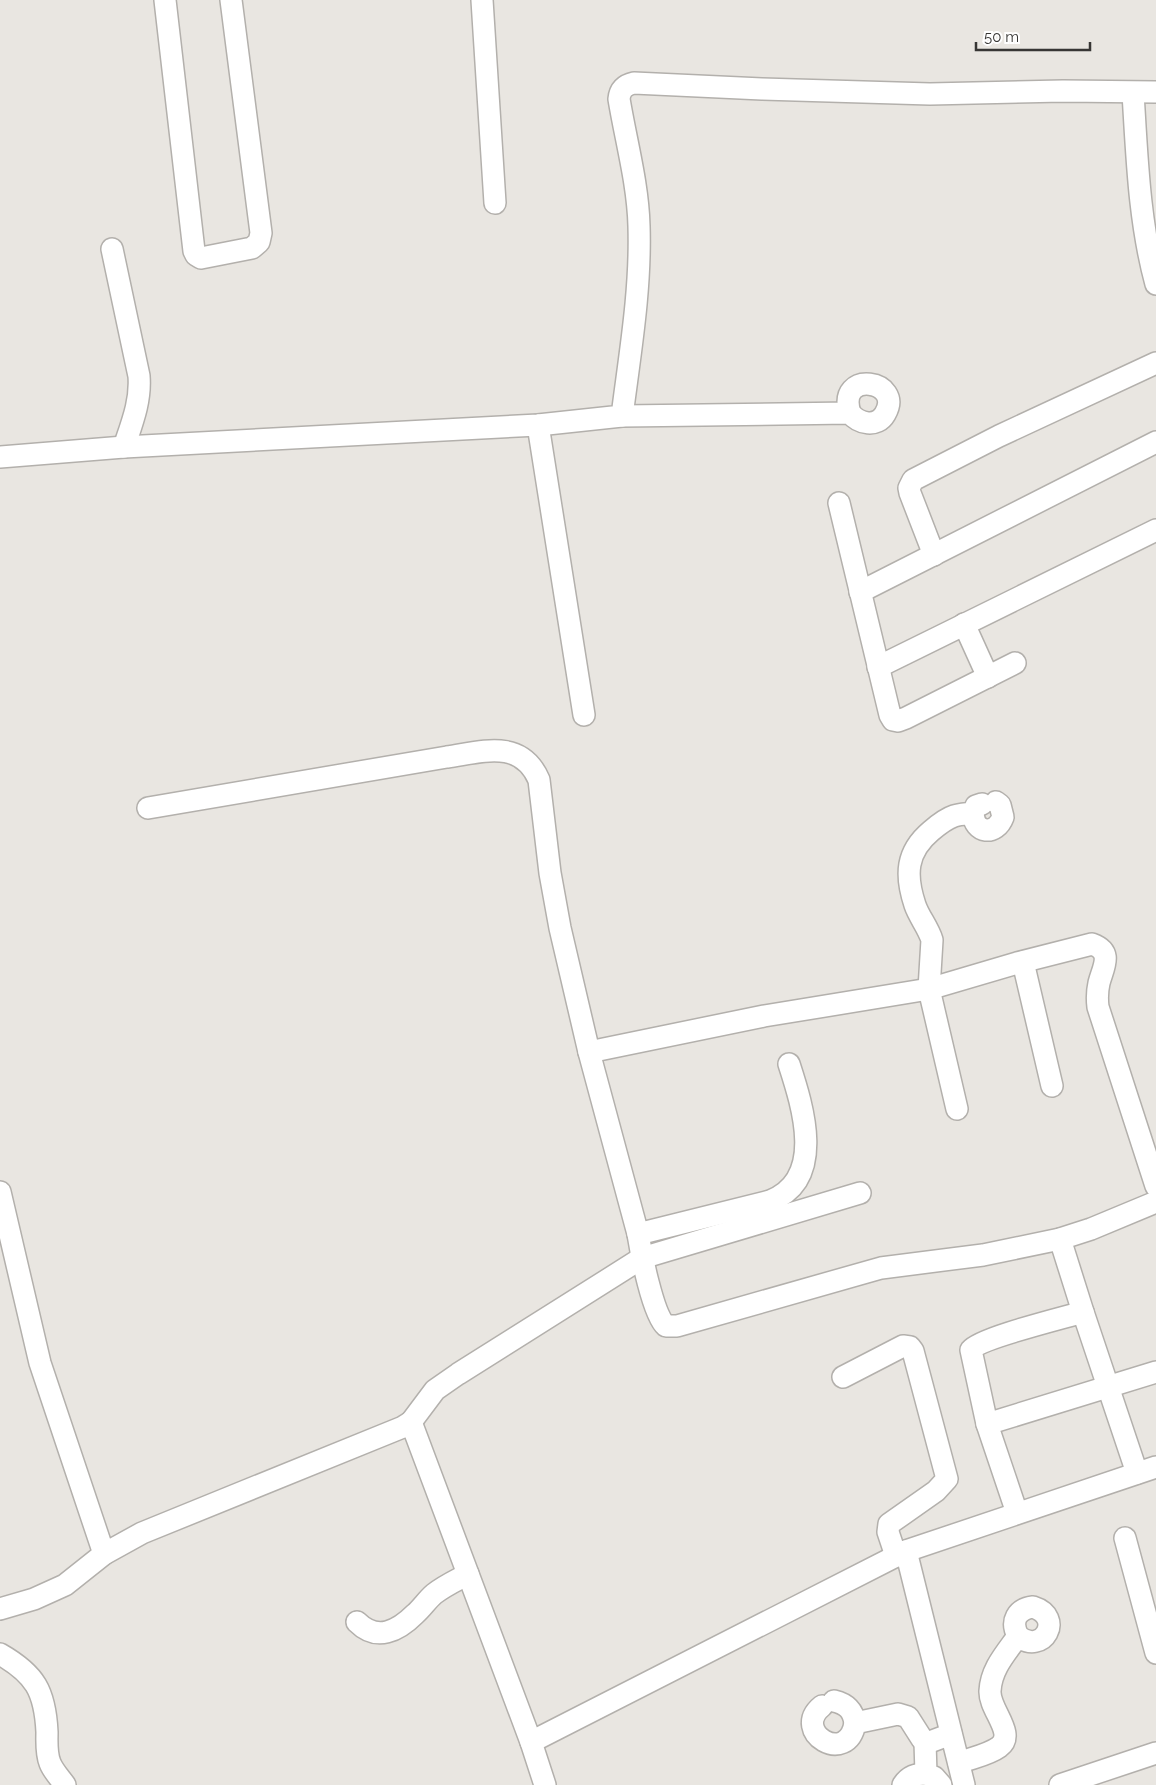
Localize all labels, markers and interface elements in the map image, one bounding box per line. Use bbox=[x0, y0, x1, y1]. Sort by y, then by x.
scale bar bbox=[976, 20, 1090, 52]
text: 50 m bbox=[984, 28, 1019, 46]

